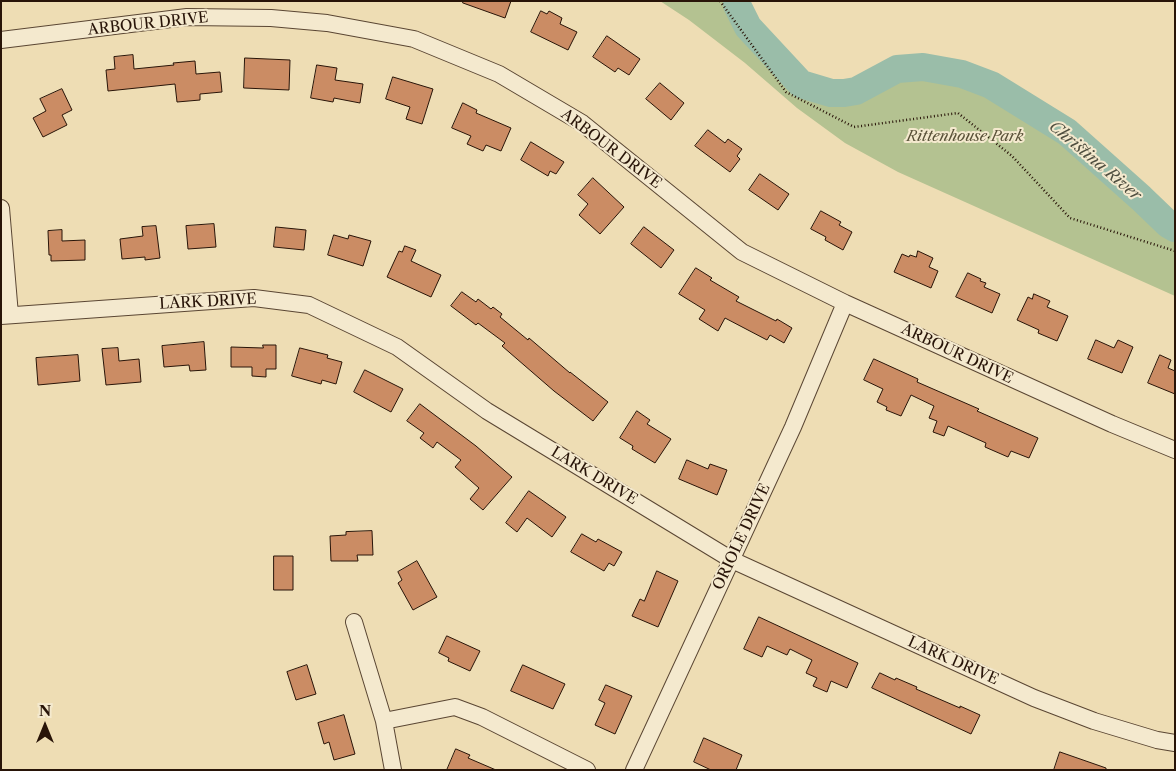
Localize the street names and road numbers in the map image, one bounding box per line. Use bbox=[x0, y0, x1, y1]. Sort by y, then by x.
street label: ARBOUR DRIVE bbox=[87, 9, 209, 39]
street label: ARBOUR DRIVE bbox=[557, 105, 665, 193]
street label: LARK DRIVE bbox=[159, 290, 257, 314]
street label: ARBOUR DRIVE bbox=[898, 320, 1016, 388]
street label: LARK DRIVE bbox=[548, 443, 640, 509]
street label: ORIOLE DRIVE bbox=[710, 481, 774, 593]
street label: LARK DRIVE bbox=[905, 633, 1001, 689]

